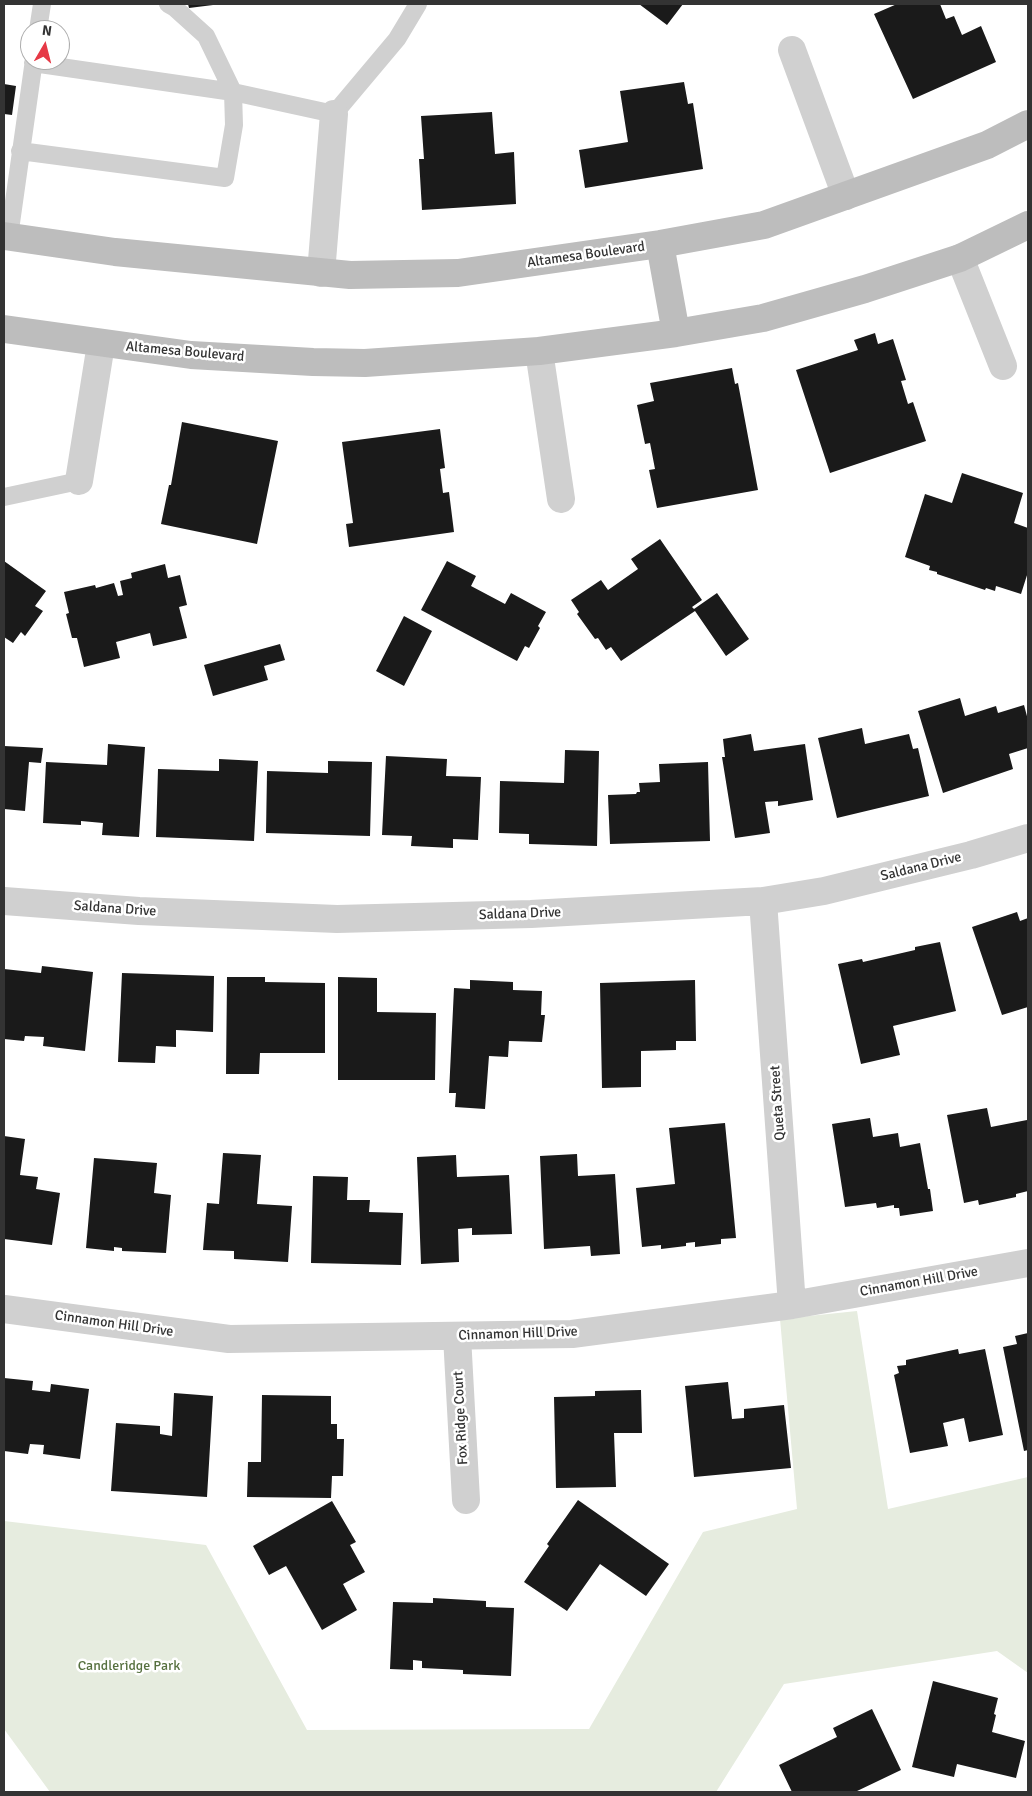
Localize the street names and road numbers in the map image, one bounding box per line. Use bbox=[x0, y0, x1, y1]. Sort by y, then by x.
street label: Altamesa Boulevard bbox=[526, 238, 646, 272]
street label: Altamesa Boulevard bbox=[125, 338, 245, 366]
street label: Saldana Drive bbox=[879, 849, 963, 885]
street label: Saldana Drive bbox=[73, 898, 157, 920]
street label: Saldana Drive bbox=[478, 904, 562, 924]
street label: Queta Street bbox=[767, 1065, 789, 1141]
street label: Cinnamon Hill Drive bbox=[859, 1263, 979, 1301]
street label: Cinnamon Hill Drive bbox=[54, 1307, 174, 1341]
street label: Cinnamon Hill Drive bbox=[458, 1324, 578, 1344]
street label: Fox Ridge Court bbox=[450, 1371, 472, 1465]

